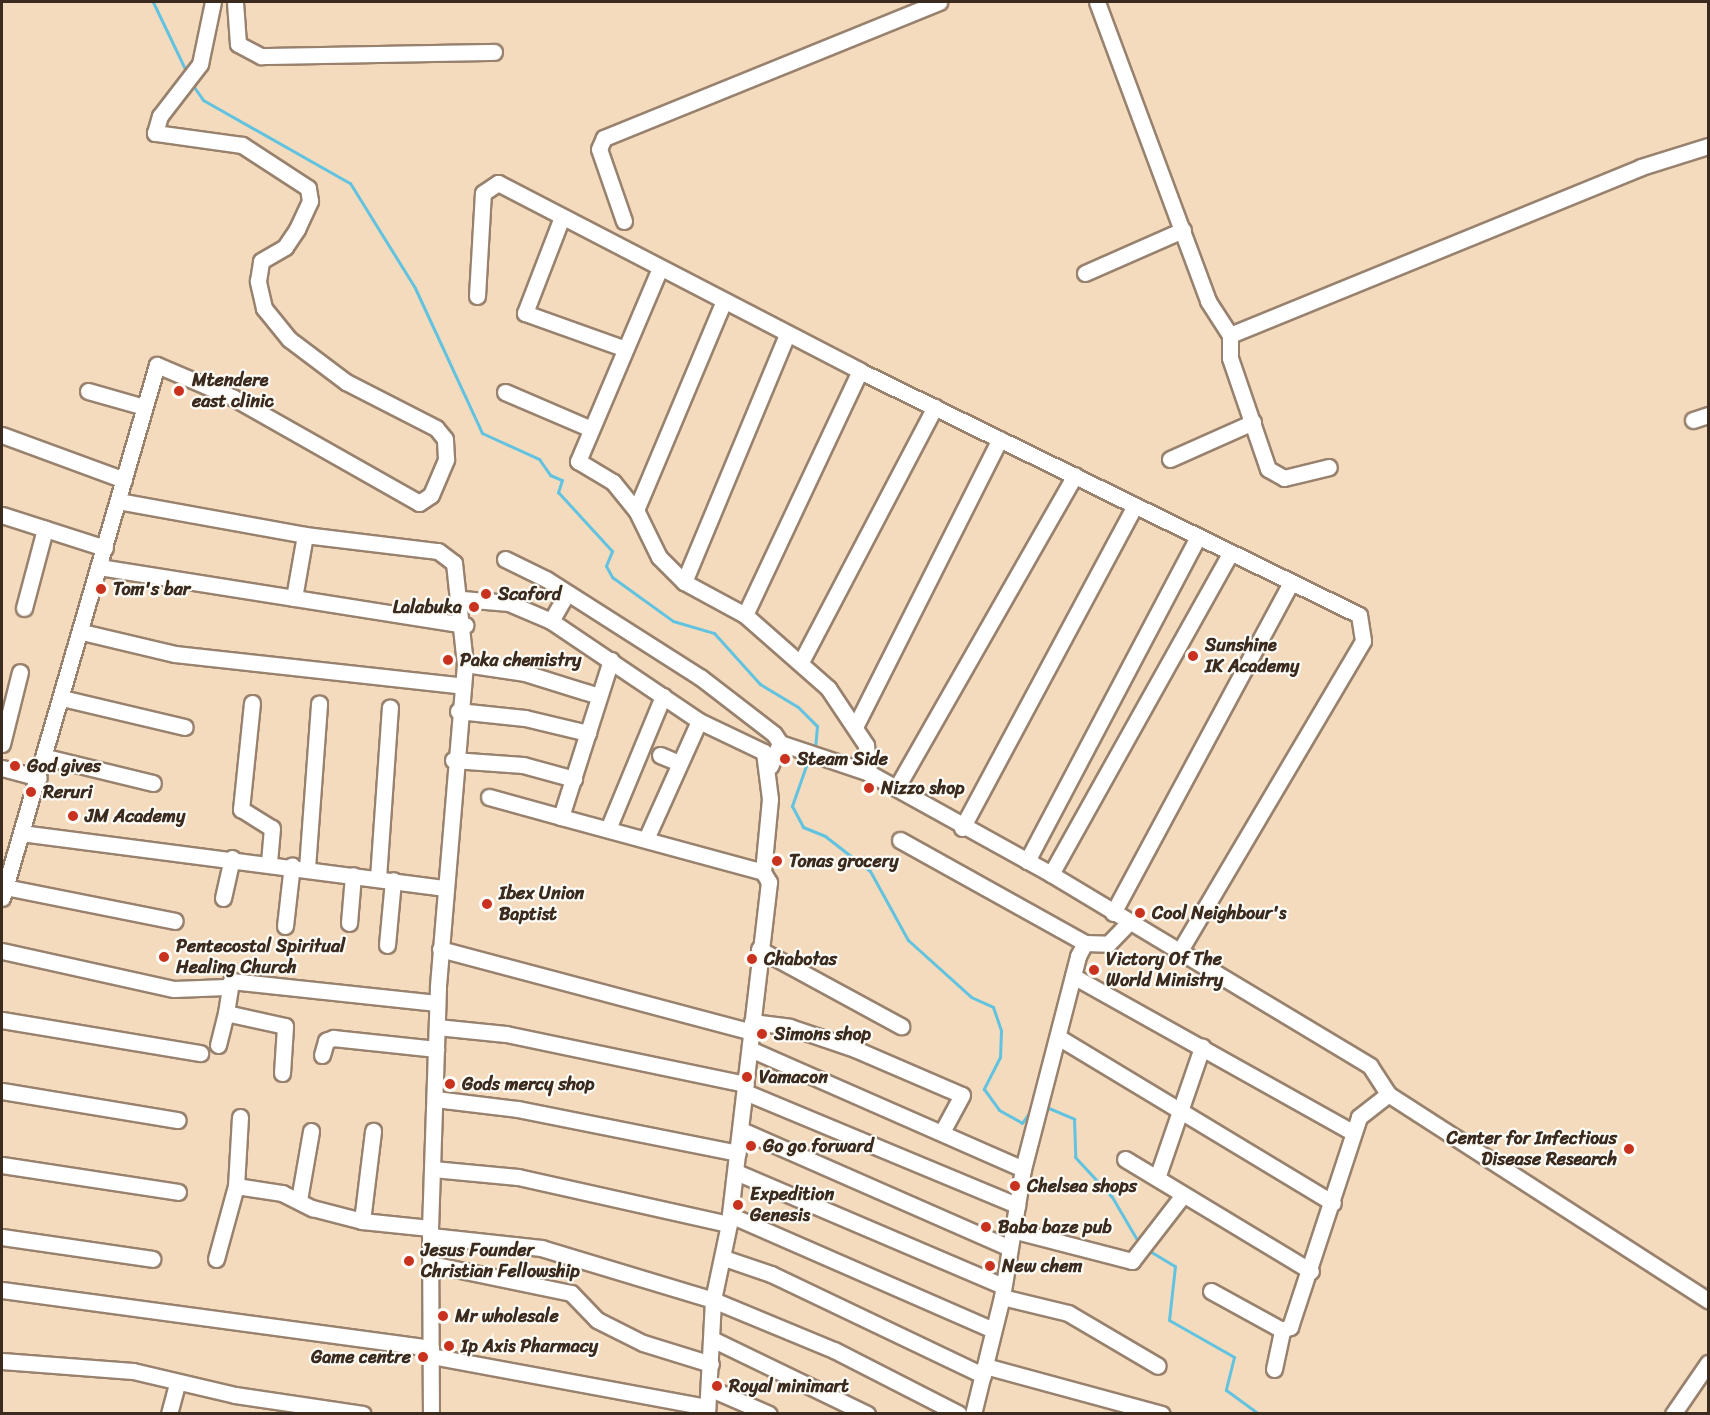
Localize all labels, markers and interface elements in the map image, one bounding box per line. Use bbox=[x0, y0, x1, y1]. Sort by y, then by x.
place label: Mtendere east clinic bbox=[192, 370, 274, 412]
marker: Mtendere east clinic bbox=[170, 382, 188, 400]
place label: Tom's bar bbox=[113, 578, 190, 600]
marker: Tom's bar bbox=[94, 582, 108, 596]
place label: Scaford bbox=[498, 583, 561, 605]
marker: Scaford bbox=[479, 587, 493, 601]
place label: Lalabuka bbox=[393, 596, 462, 618]
marker: Lalabuka bbox=[467, 600, 481, 614]
place label: Sunshine IK Academy bbox=[1205, 635, 1299, 678]
place label: Paka chemistry bbox=[460, 649, 583, 671]
marker: Sunshine IK Academy bbox=[1186, 649, 1200, 663]
marker: Paka chemistry bbox=[441, 653, 455, 667]
place label: Steam Side bbox=[797, 748, 888, 770]
marker: Steam Side bbox=[778, 752, 792, 766]
place label: God gives bbox=[27, 755, 101, 777]
marker: God gives bbox=[8, 759, 22, 773]
place label: Nizzo shop bbox=[881, 777, 966, 799]
place label: Reruri bbox=[43, 781, 93, 803]
marker: Nizzo shop bbox=[862, 781, 876, 795]
marker: Reruri bbox=[24, 785, 38, 799]
place label: JM Academy bbox=[85, 805, 185, 827]
marker: JM Academy bbox=[66, 809, 80, 823]
place label: Tonas grocery bbox=[789, 850, 899, 872]
marker: Tonas grocery bbox=[770, 854, 784, 868]
place label: Ibex Union Baptist bbox=[499, 883, 585, 926]
marker: Ibex Union Baptist bbox=[480, 897, 494, 911]
place label: Cool Neighbour's bbox=[1152, 902, 1287, 924]
marker: Cool Neighbour's bbox=[1133, 906, 1147, 920]
place label: Pentecostal Spiritual Healing Church bbox=[176, 936, 345, 978]
place label: Chabotas bbox=[764, 948, 837, 970]
place label: Victory Of The World Ministry bbox=[1106, 949, 1222, 992]
marker: Pentecostal Spiritual Healing Church bbox=[157, 950, 171, 964]
marker: Chabotas bbox=[745, 952, 759, 966]
marker: Victory Of The World Ministry bbox=[1087, 963, 1101, 977]
place label: Simons shop bbox=[774, 1023, 871, 1045]
marker: Simons shop bbox=[755, 1027, 769, 1041]
place label: Vamacon bbox=[759, 1066, 828, 1088]
marker: Vamacon bbox=[740, 1070, 754, 1084]
place label: Gods mercy shop bbox=[462, 1073, 595, 1095]
marker: Gods mercy shop bbox=[443, 1077, 457, 1091]
place label: Center for Infectious Disease Research bbox=[1446, 1128, 1617, 1170]
place label: Go go forward bbox=[763, 1135, 874, 1157]
marker: Go go forward bbox=[744, 1139, 758, 1153]
marker: Center for Infectious Disease Research bbox=[1622, 1142, 1636, 1156]
place label: Chelsea shops bbox=[1027, 1175, 1137, 1197]
marker: Chelsea shops bbox=[1008, 1179, 1022, 1193]
place label: Expedition Genesis bbox=[750, 1184, 834, 1226]
marker: Expedition Genesis bbox=[731, 1198, 745, 1212]
place label: Baba baze pub bbox=[998, 1216, 1112, 1238]
marker: Baba baze pub bbox=[979, 1220, 993, 1234]
place label: Jesus Founder Christian Fellowship bbox=[421, 1240, 581, 1282]
marker: Jesus Founder Christian Fellowship bbox=[402, 1254, 416, 1268]
place label: New chem bbox=[1002, 1255, 1082, 1277]
marker: New chem bbox=[983, 1259, 997, 1273]
place label: Mr wholesale bbox=[455, 1305, 559, 1327]
marker: Mr wholesale bbox=[436, 1309, 450, 1323]
place label: Ip Axis Pharmacy bbox=[461, 1335, 599, 1357]
marker: Ip Axis Pharmacy bbox=[442, 1339, 456, 1353]
place label: Game centre bbox=[311, 1346, 411, 1368]
marker: Game centre bbox=[416, 1350, 430, 1364]
place label: Royal minimart bbox=[729, 1375, 849, 1397]
marker: Royal minimart bbox=[710, 1379, 724, 1393]

